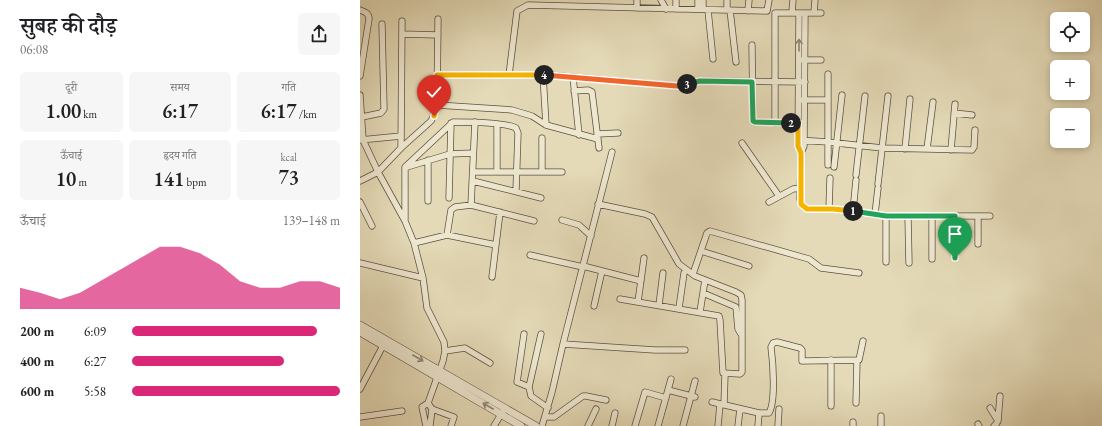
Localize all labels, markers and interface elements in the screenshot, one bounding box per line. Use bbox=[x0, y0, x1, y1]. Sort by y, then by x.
text: सुबह की दौड़ bbox=[20, 11, 117, 40]
map controls bbox=[1050, 12, 1090, 148]
button: locate bbox=[1050, 12, 1090, 52]
button: share bbox=[298, 13, 340, 55]
one-way arrow bbox=[795, 39, 803, 52]
text: 06:08 bbox=[20, 41, 48, 58]
button: + bbox=[1050, 60, 1090, 100]
pin: 4 bbox=[534, 65, 554, 85]
text: 4 bbox=[541, 68, 547, 82]
pin: 3 bbox=[677, 74, 697, 94]
pin bbox=[417, 75, 451, 116]
text: 3 bbox=[684, 77, 690, 91]
text: दूरी bbox=[65, 80, 77, 94]
text: समय bbox=[170, 80, 190, 94]
text: गति bbox=[281, 80, 296, 94]
icon: check bbox=[423, 81, 445, 103]
text: 1.00 bbox=[46, 98, 81, 124]
text: 6:17 bbox=[162, 98, 198, 124]
text: 6:17 bbox=[260, 98, 297, 124]
text: km bbox=[81, 107, 97, 121]
text: /km bbox=[297, 107, 317, 121]
button: − bbox=[1050, 108, 1090, 148]
pin: 2 bbox=[781, 113, 801, 133]
text: 2 bbox=[788, 116, 794, 130]
text: ऊँचाई bbox=[60, 148, 82, 162]
text: हृदय गति bbox=[163, 148, 197, 162]
text: kcal bbox=[280, 150, 297, 164]
text: 73 bbox=[278, 164, 299, 190]
text: 10 bbox=[56, 166, 76, 192]
text: 141 bbox=[154, 166, 184, 192]
text: m bbox=[76, 175, 87, 189]
text: bpm bbox=[184, 175, 206, 189]
pin: 1 bbox=[843, 201, 863, 221]
text: 1 bbox=[850, 204, 856, 218]
text: ऊँचाई bbox=[20, 212, 46, 229]
text: 139–148 m bbox=[283, 212, 340, 229]
pin bbox=[938, 217, 972, 258]
icon: arrive bbox=[944, 223, 966, 245]
text: 200 m bbox=[20, 323, 54, 340]
text: 6:09 bbox=[84, 323, 106, 340]
text: 400 m bbox=[20, 353, 54, 370]
text: 6:27 bbox=[84, 353, 106, 370]
one-way arrow bbox=[412, 355, 424, 363]
text: 600 m bbox=[20, 383, 54, 400]
text: 5:58 bbox=[84, 383, 106, 400]
one-way arrow bbox=[482, 401, 494, 409]

